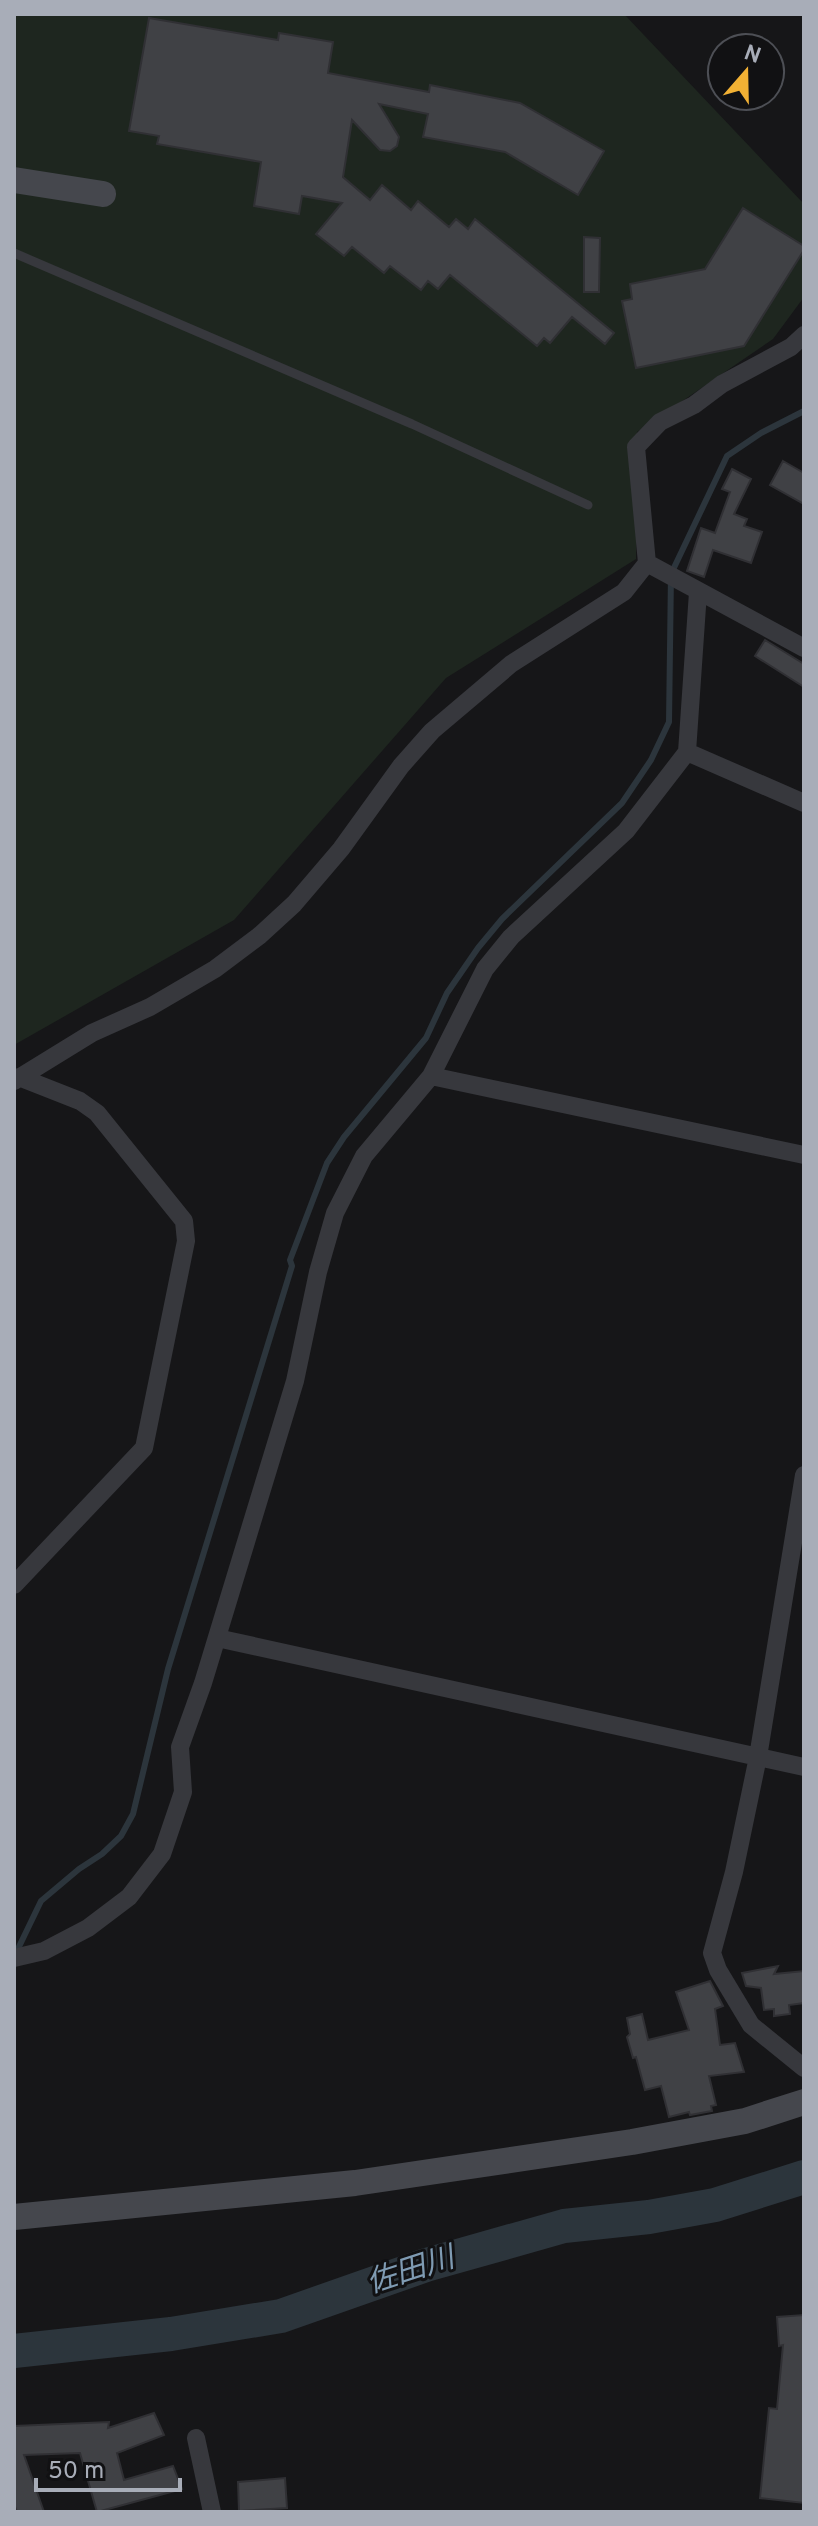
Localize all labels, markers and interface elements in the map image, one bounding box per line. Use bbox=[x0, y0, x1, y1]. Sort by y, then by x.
north arrow bbox=[706, 32, 786, 112]
text: N bbox=[740, 40, 764, 71]
water label: 佐田川 bbox=[362, 2240, 462, 2304]
scale bar bbox=[36, 2442, 180, 2492]
text: 50 m bbox=[48, 2457, 104, 2487]

